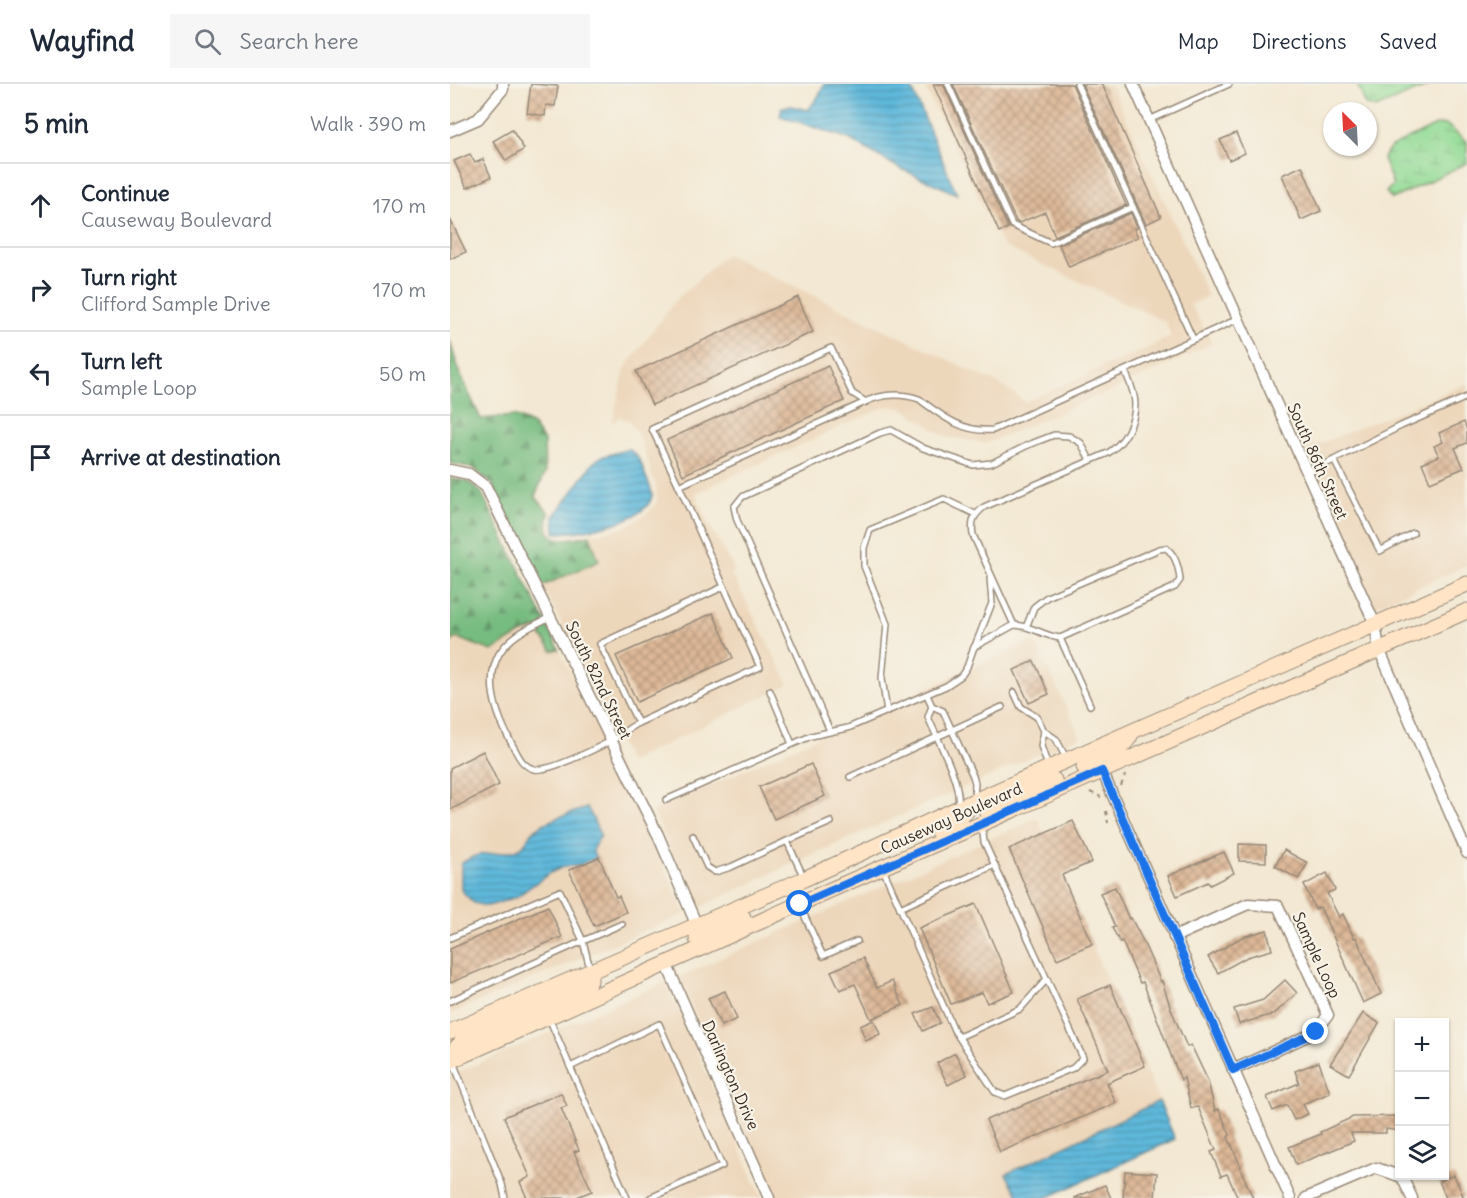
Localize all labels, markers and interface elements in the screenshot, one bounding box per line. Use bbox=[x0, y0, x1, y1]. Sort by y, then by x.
search box bbox=[170, 14, 590, 68]
text: Wayfind bbox=[30, 23, 134, 59]
icon: search bbox=[191, 25, 224, 58]
text: Search here bbox=[239, 27, 359, 55]
text: Map bbox=[1178, 28, 1219, 55]
text: Directions bbox=[1252, 28, 1346, 55]
text: Saved bbox=[1379, 28, 1437, 55]
north arrow bbox=[1323, 102, 1377, 156]
text: 5 min bbox=[24, 107, 89, 140]
text: Walk · 390 m bbox=[310, 111, 426, 136]
text: Continue bbox=[81, 179, 170, 207]
icon: ahead bbox=[24, 189, 57, 222]
text: 170 m bbox=[373, 193, 426, 218]
text: Causeway Boulevard bbox=[81, 207, 272, 232]
text: Turn right bbox=[81, 263, 177, 291]
icon: right bbox=[24, 273, 57, 306]
text: 170 m bbox=[373, 277, 426, 302]
text: Clifford Sample Drive bbox=[81, 291, 270, 316]
text: Turn left bbox=[81, 347, 162, 375]
icon: left bbox=[24, 357, 57, 390]
text: 50 m bbox=[379, 361, 426, 386]
text: Sample Loop bbox=[81, 375, 197, 400]
street label: South 86th Street bbox=[1283, 400, 1353, 523]
icon: arrive bbox=[24, 441, 57, 474]
text: Arrive at destination bbox=[81, 443, 281, 471]
street label: South 82nd Street bbox=[562, 618, 636, 743]
street label: Causeway Boulevard bbox=[877, 778, 1025, 858]
route start bbox=[786, 890, 812, 916]
street label: Sample Loop bbox=[1288, 909, 1346, 1001]
street label: Darlington Drive bbox=[698, 1017, 764, 1133]
route end bbox=[1302, 1018, 1328, 1044]
map controls bbox=[1395, 1018, 1449, 1180]
button: + bbox=[1395, 1018, 1449, 1072]
button: − bbox=[1395, 1072, 1449, 1126]
button: layers bbox=[1395, 1126, 1449, 1180]

